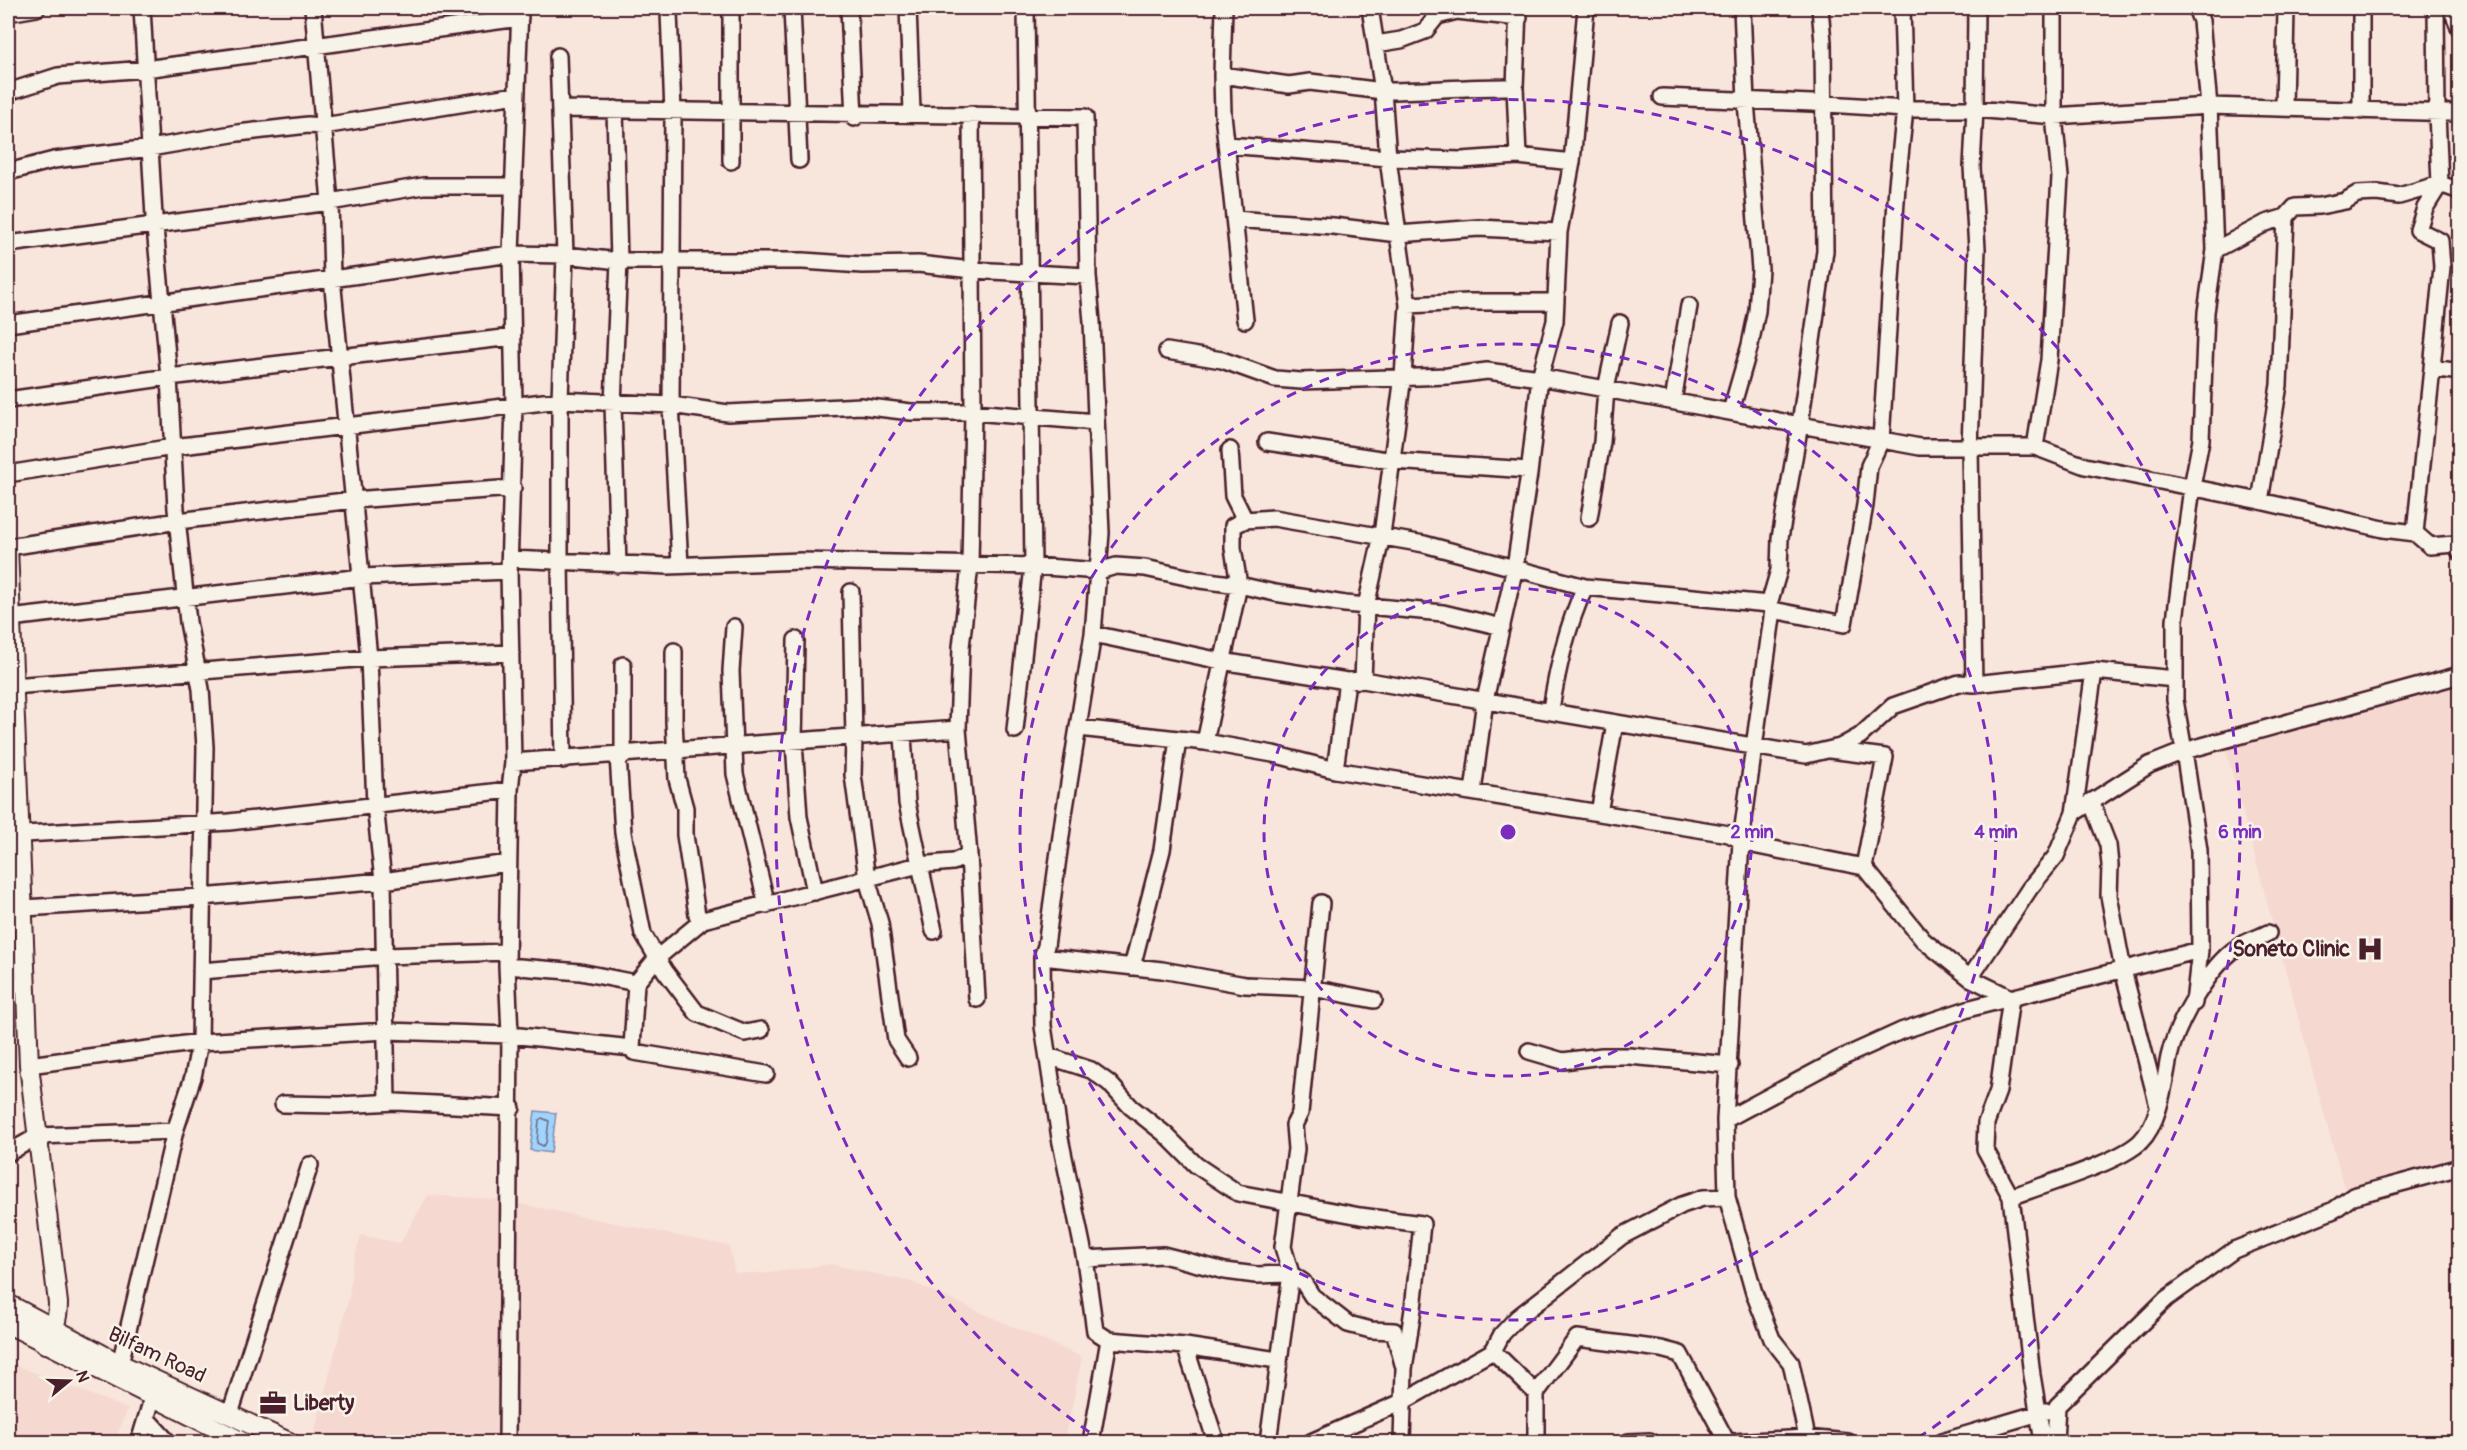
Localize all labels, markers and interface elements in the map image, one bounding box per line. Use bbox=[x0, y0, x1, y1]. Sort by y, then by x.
text: 2 min bbox=[1730, 821, 1774, 844]
text: 4 min bbox=[1974, 821, 2018, 844]
text: 6 min bbox=[2218, 821, 2262, 844]
centre of rings bbox=[1498, 822, 1518, 842]
hospital icon: Soneto Clinic bbox=[2355, 934, 2385, 964]
place label: Soneto Clinic bbox=[2232, 936, 2350, 963]
street label: Bilfam Road bbox=[104, 1321, 210, 1389]
north arrow bbox=[39, 1351, 99, 1411]
text: N bbox=[71, 1368, 94, 1385]
office icon: Liberty bbox=[258, 1388, 288, 1418]
place label: Liberty bbox=[293, 1390, 354, 1417]

